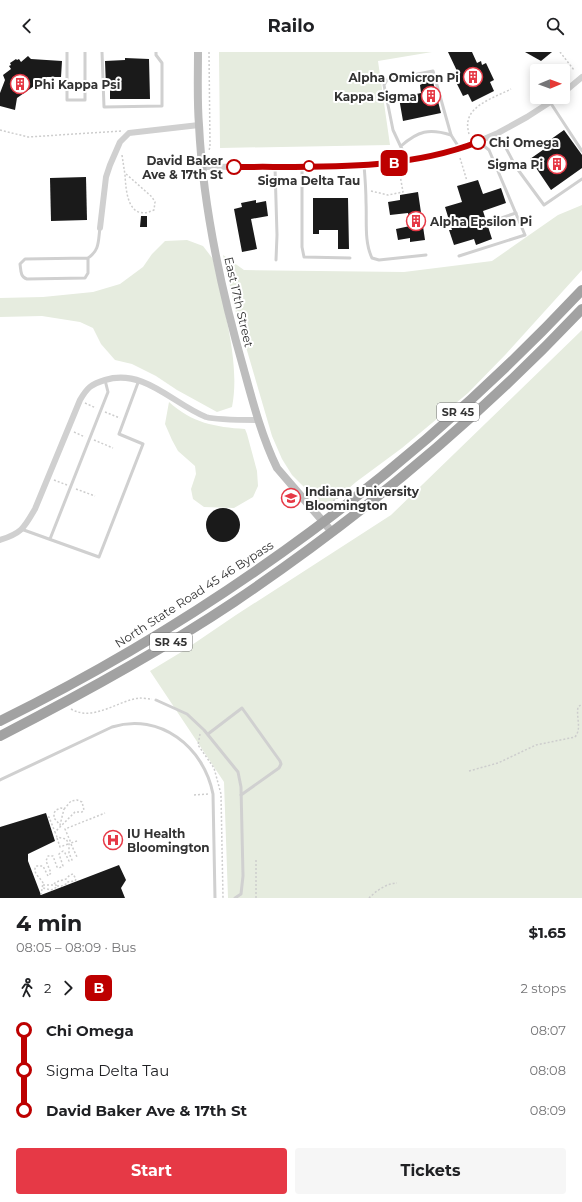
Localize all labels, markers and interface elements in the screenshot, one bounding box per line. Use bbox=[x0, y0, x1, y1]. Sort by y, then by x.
icon: back bbox=[16, 15, 38, 37]
text: Railo bbox=[268, 15, 314, 37]
icon: search bbox=[544, 15, 566, 37]
north arrow bbox=[530, 64, 570, 104]
map controls bbox=[530, 64, 570, 104]
building icon: Alpha Omicron Pi bbox=[462, 66, 484, 88]
place label: Alpha Omicron Pi bbox=[347, 70, 459, 85]
building icon: Phi Kappa Psi bbox=[9, 73, 31, 95]
place label: Phi Kappa Psi bbox=[34, 77, 120, 92]
building icon: Kappa Sigma bbox=[420, 85, 442, 107]
place label: Kappa Sigma bbox=[334, 89, 417, 104]
marker: Chi Omega bbox=[470, 134, 486, 150]
place label: Chi Omega bbox=[489, 135, 559, 150]
line badge: B bbox=[381, 150, 407, 176]
place label: David Baker Ave & 17th St bbox=[141, 153, 224, 182]
building icon: Sigma Pi bbox=[546, 153, 568, 175]
text: B bbox=[389, 154, 399, 172]
place label: Sigma Pi bbox=[488, 157, 543, 172]
marker: David Baker Ave & 17th St bbox=[226, 159, 242, 175]
marker: Sigma Delta Tau bbox=[303, 160, 315, 172]
place label: Sigma Delta Tau bbox=[258, 173, 360, 188]
building icon: Alpha Epsilon Pi bbox=[405, 210, 427, 232]
place label: Alpha Epsilon Pi bbox=[429, 214, 532, 229]
street label: East 17th Street bbox=[221, 255, 257, 349]
road number: SR 45 bbox=[437, 403, 479, 421]
place label: Indiana University Bloomington bbox=[305, 484, 420, 513]
school or university icon: Indiana University Bloomington bbox=[280, 487, 302, 509]
street label: North State Road 45 46 Bypass bbox=[112, 537, 276, 651]
road number: SR 45 bbox=[150, 633, 192, 651]
place label: IU Health Bloomington bbox=[127, 826, 210, 855]
hospital icon: IU Health Bloomington bbox=[102, 829, 124, 851]
text: 4 min bbox=[16, 910, 82, 937]
text: $1.65 bbox=[528, 923, 566, 942]
text: 08:05 – 08:09 · Bus bbox=[16, 939, 136, 955]
icon: walk bbox=[16, 977, 38, 999]
icon: forward bbox=[57, 977, 79, 999]
text: B bbox=[93, 979, 104, 997]
text: 2 bbox=[44, 980, 51, 996]
text: 2 stops bbox=[521, 980, 566, 996]
text: Chi Omega bbox=[46, 1021, 134, 1040]
text: 08:07 bbox=[530, 1022, 566, 1038]
text: Sigma Delta Tau bbox=[46, 1061, 169, 1080]
text: 08:08 bbox=[529, 1062, 566, 1078]
text: David Baker Ave & 17th St bbox=[46, 1101, 247, 1120]
text: 08:09 bbox=[530, 1102, 566, 1118]
button: Start bbox=[16, 1148, 287, 1194]
button: Tickets bbox=[295, 1148, 566, 1194]

